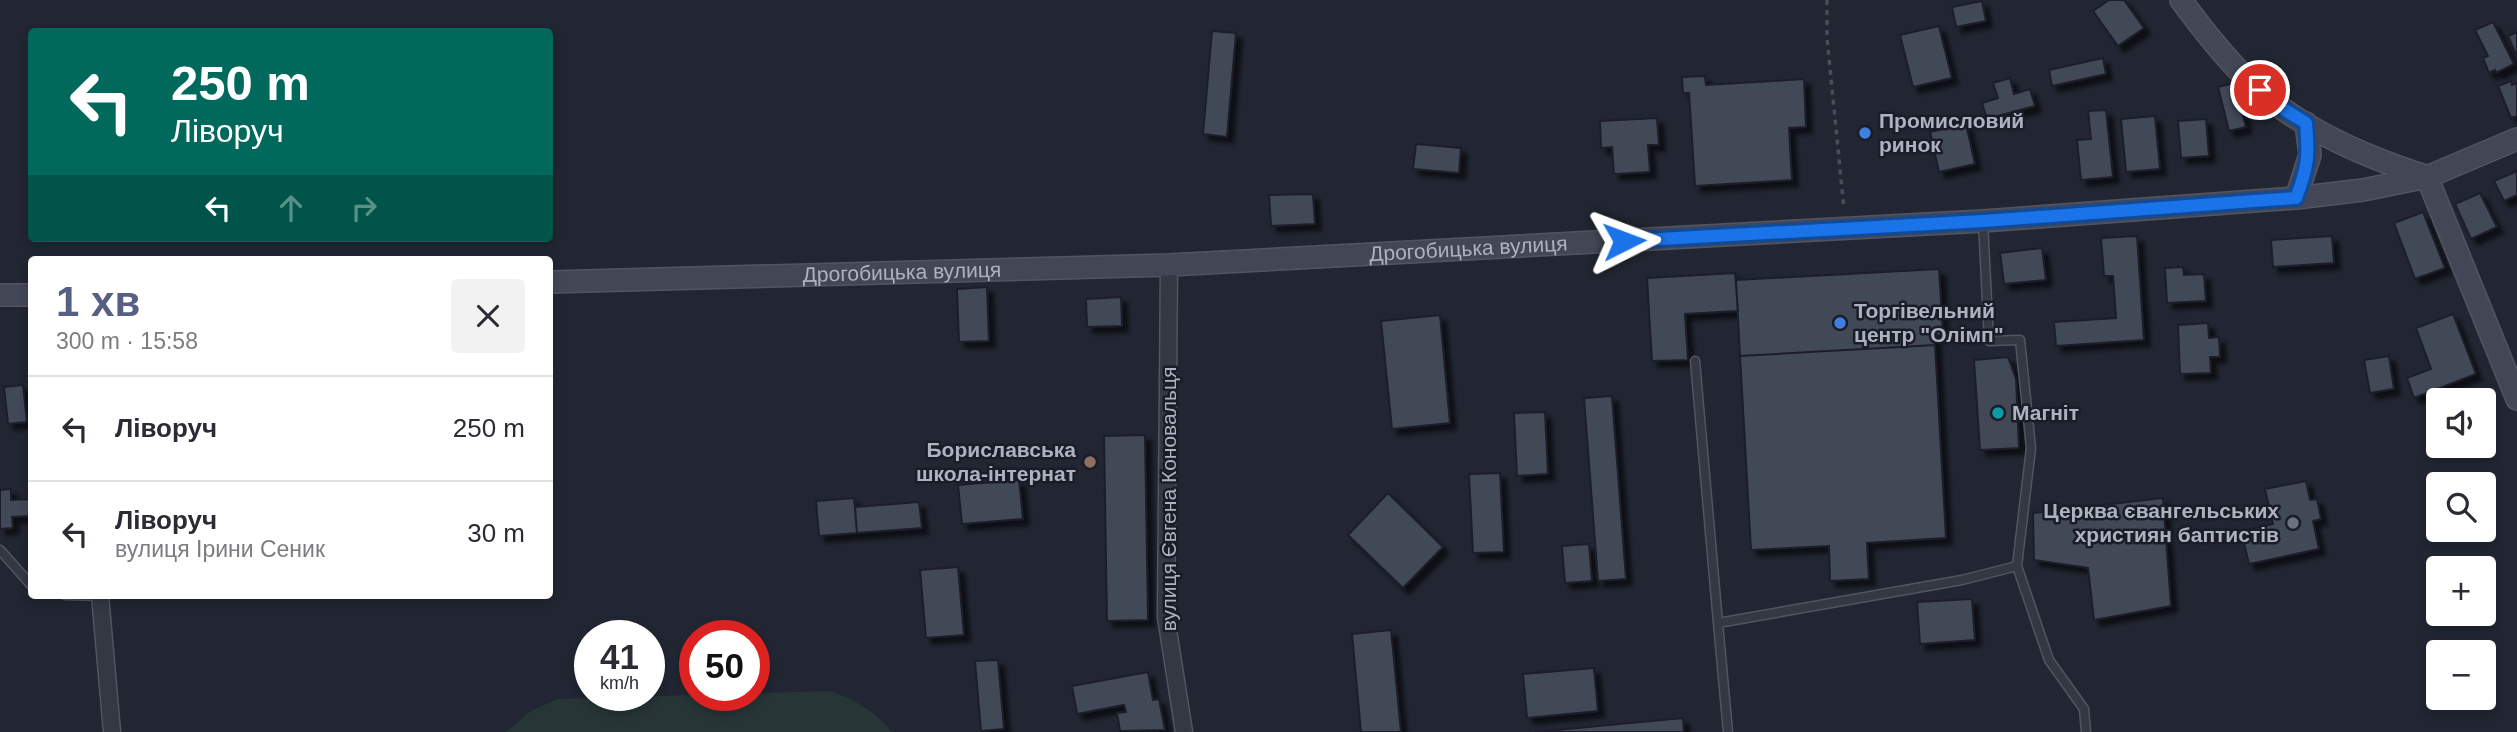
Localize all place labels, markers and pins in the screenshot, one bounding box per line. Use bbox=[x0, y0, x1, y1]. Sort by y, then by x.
pin bbox=[2230, 60, 2290, 120]
place label: Промисловий ринок bbox=[1879, 109, 2024, 156]
marker: Промисловий ринок bbox=[1857, 125, 1873, 141]
place label: Торгівельний центр "Олімп" bbox=[1854, 299, 2004, 346]
marker: Торгівельний центр "Олімп" bbox=[1832, 315, 1848, 331]
place label: Магніт bbox=[2012, 401, 2079, 424]
marker: Магніт bbox=[1990, 405, 2006, 421]
place label: Бориславська школа-інтернат bbox=[916, 438, 1076, 485]
marker: Бориславська школа-інтернат bbox=[1082, 454, 1098, 470]
place label: Церква євангельських християн баптистів bbox=[2043, 499, 2279, 546]
marker: Церква євангельських християн баптистів bbox=[2285, 515, 2301, 531]

